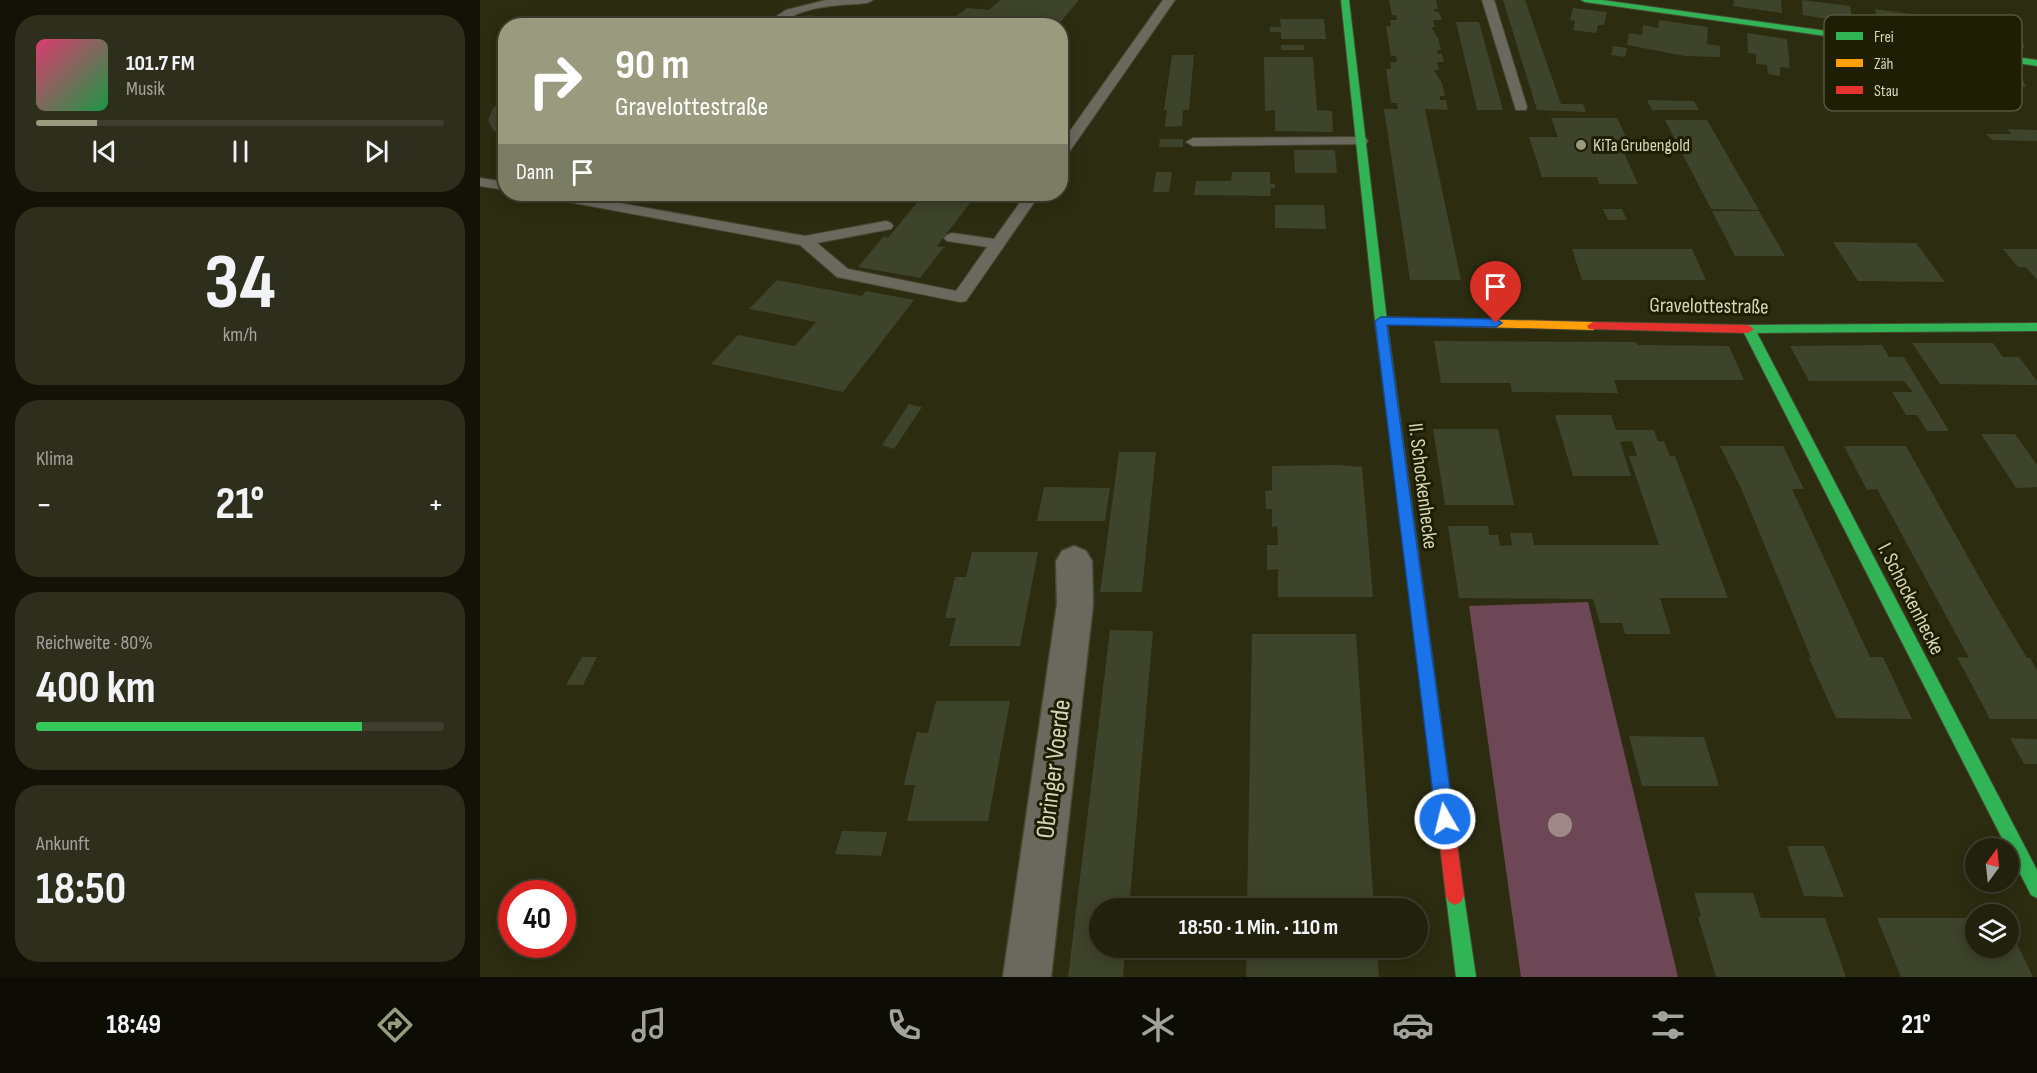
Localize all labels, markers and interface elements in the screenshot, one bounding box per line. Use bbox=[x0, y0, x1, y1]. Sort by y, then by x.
legend bbox=[1824, 15, 2022, 111]
text: Frei bbox=[1874, 28, 1894, 47]
text: 90 m bbox=[615, 40, 689, 91]
icon: right bbox=[516, 42, 594, 120]
text: 101.7 FM bbox=[126, 50, 195, 77]
text: Zäh bbox=[1874, 55, 1893, 74]
text: Musik bbox=[126, 77, 165, 101]
text: Stau bbox=[1874, 82, 1899, 101]
text: Gravelottestraße bbox=[615, 91, 768, 123]
icon: previous bbox=[88, 135, 121, 168]
icon: pause bbox=[224, 135, 257, 168]
icon: next bbox=[360, 135, 393, 168]
place label: KiTa Grubengold bbox=[1593, 135, 1690, 156]
marker: KiTa Grubengold bbox=[1574, 138, 1588, 152]
icon: arrive bbox=[566, 156, 599, 189]
text: Dann bbox=[516, 159, 554, 186]
text: 34 bbox=[204, 237, 276, 330]
pin bbox=[1470, 261, 1521, 323]
icon: arrive bbox=[1479, 270, 1512, 303]
street label: Gravelottestraße bbox=[1649, 292, 1769, 320]
text: km/h bbox=[223, 323, 257, 347]
street label: II. Schockenhecke bbox=[1403, 422, 1443, 550]
text: Klima bbox=[36, 447, 74, 471]
text: 21° bbox=[216, 477, 264, 532]
text: − bbox=[36, 485, 52, 525]
text: + bbox=[428, 485, 444, 525]
street label: I. Schockenhecke bbox=[1872, 539, 1950, 659]
text: Reichweite · 80% bbox=[36, 631, 153, 655]
text: 400 km bbox=[36, 661, 156, 716]
street label: Obringer Voerde bbox=[1030, 698, 1078, 840]
position arrow bbox=[1413, 787, 1477, 851]
text: Ankunft bbox=[36, 832, 90, 856]
north arrow bbox=[1965, 838, 2019, 892]
map controls bbox=[1965, 838, 2019, 958]
text: 18:50 bbox=[36, 862, 126, 917]
speed limit sign: 40 bbox=[498, 880, 576, 958]
button: layers bbox=[1965, 904, 2019, 958]
text: 18:50 · 1 Min. · 110 m bbox=[1179, 914, 1338, 941]
icon: directions bbox=[374, 1004, 416, 1046]
icon: music bbox=[628, 1004, 670, 1046]
icon: phone bbox=[883, 1004, 925, 1046]
icon: climate bbox=[1137, 1004, 1179, 1046]
icon: car bbox=[1392, 1004, 1434, 1046]
icon: filters bbox=[1647, 1004, 1689, 1046]
text: 18:49 bbox=[106, 1009, 161, 1041]
text: 21° bbox=[1901, 1009, 1931, 1041]

